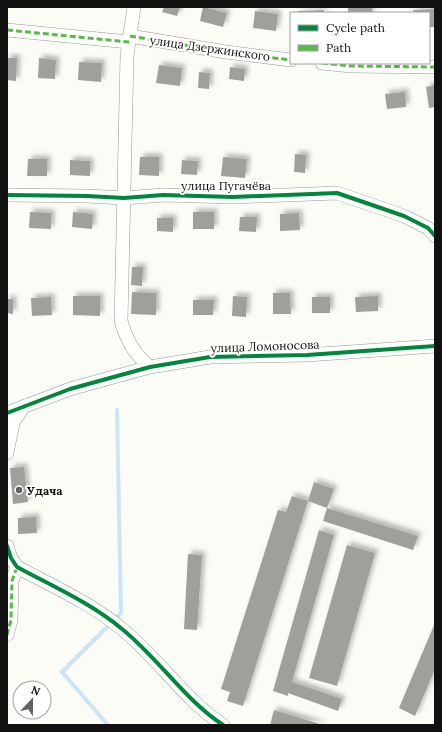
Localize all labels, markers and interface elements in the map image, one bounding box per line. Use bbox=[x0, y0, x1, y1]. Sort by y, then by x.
legend bbox=[290, 12, 430, 64]
text: Cycle path bbox=[326, 20, 385, 35]
street label: улица Дзержинского bbox=[149, 32, 271, 64]
text: Path bbox=[326, 40, 351, 55]
street label: улица Пугачёва bbox=[181, 178, 271, 193]
street label: улица Ломоносова bbox=[210, 337, 320, 355]
place label: Удача bbox=[27, 483, 63, 498]
marker: Удача bbox=[14, 485, 24, 495]
north arrow bbox=[12, 680, 52, 720]
text: N bbox=[29, 683, 43, 699]

